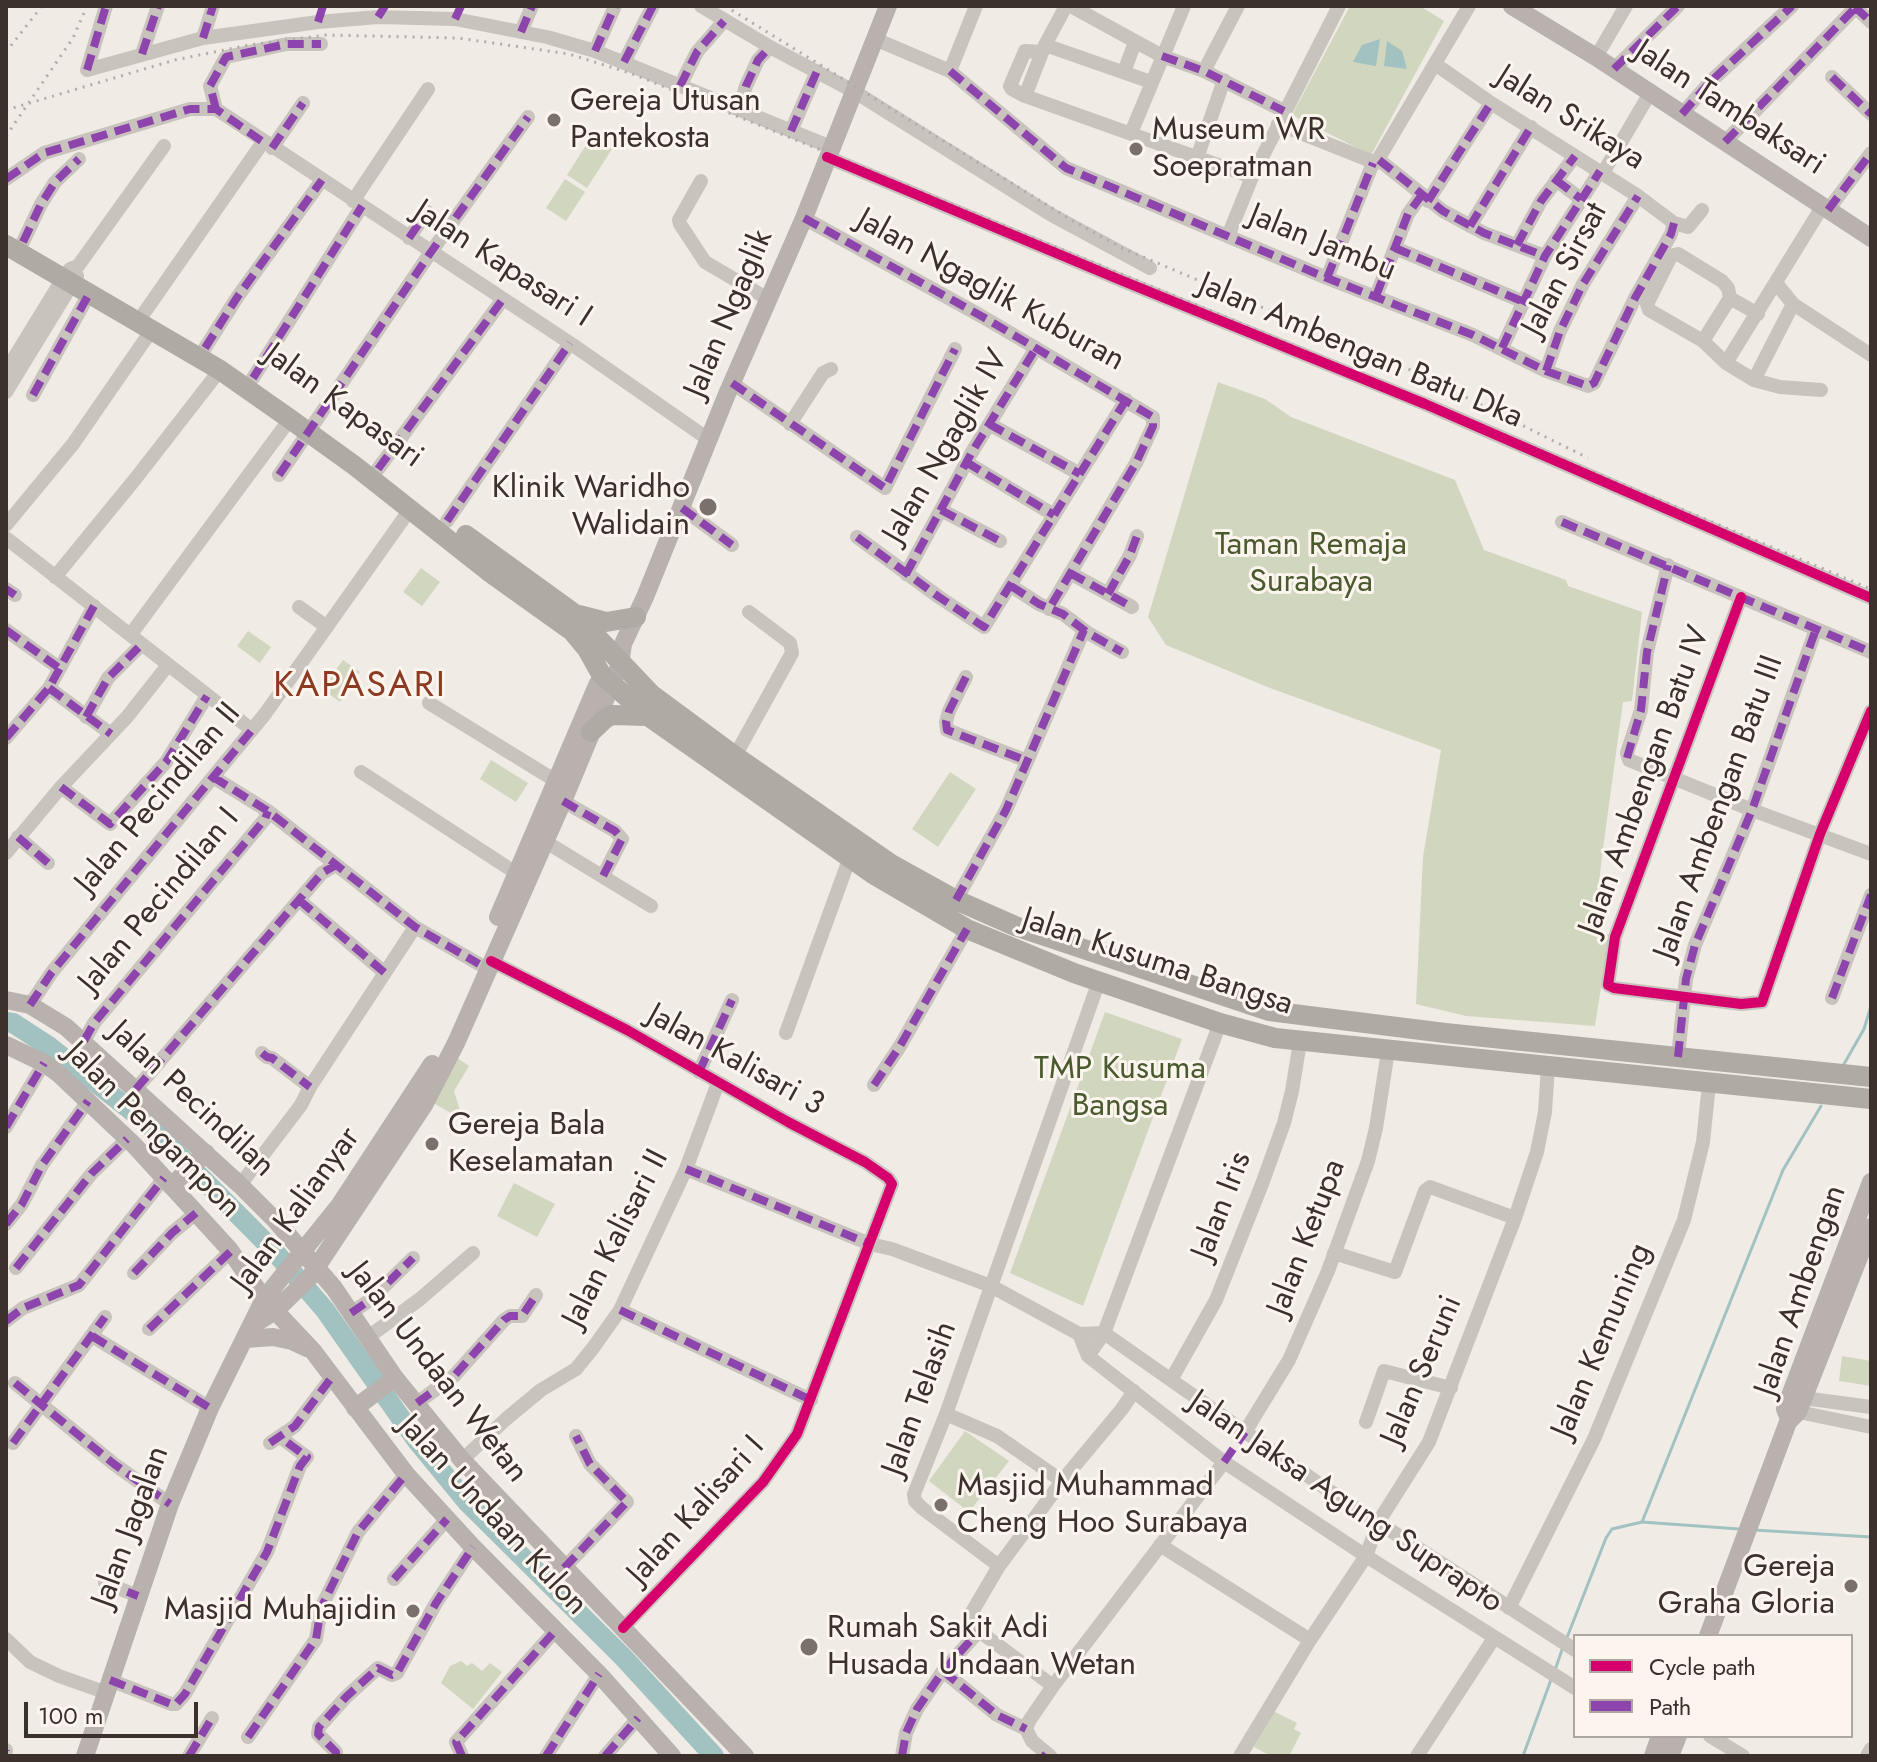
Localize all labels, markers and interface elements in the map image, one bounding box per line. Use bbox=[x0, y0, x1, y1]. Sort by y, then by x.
street label: Jalan Tambaksari bbox=[1626, 33, 1832, 185]
street label: Jalan Srikaya bbox=[1489, 58, 1651, 180]
place label: Gereja Utusan Pantekosta bbox=[570, 83, 761, 158]
marker: Gereja Utusan Pantekosta bbox=[545, 111, 563, 129]
place label: Museum WR Soepratman bbox=[1152, 112, 1325, 187]
marker: Museum WR Soepratman bbox=[1127, 140, 1145, 158]
street label: Jalan Kapasari I bbox=[406, 193, 598, 337]
street label: Jalan Jambu bbox=[1243, 197, 1401, 291]
street label: Jalan Sirsat bbox=[1515, 197, 1617, 343]
street label: Jalan Ngaglik Kuburan bbox=[849, 201, 1131, 381]
street label: Jalan Ngaglik bbox=[677, 224, 783, 404]
street label: Jalan Ambengan Batu Dka bbox=[1192, 266, 1528, 438]
street label: Jalan Kapasari bbox=[256, 337, 430, 477]
street label: Jalan Ngaglik IV bbox=[876, 343, 1018, 551]
place label: Klinik Waridho Walidain bbox=[492, 470, 690, 545]
marker: Klinik Waridho Walidain bbox=[697, 496, 719, 518]
park label: Taman Remaja Surabaya bbox=[1215, 527, 1407, 602]
street label: Jalan Ambengan Batu IV bbox=[1572, 621, 1720, 941]
street label: Jalan Ambengan Batu III bbox=[1647, 651, 1793, 965]
district label: KAPASARI bbox=[273, 665, 447, 709]
street label: Jalan Pecindilan II bbox=[68, 696, 250, 902]
street label: Jalan Pecindilan I bbox=[72, 801, 248, 1001]
street label: Jalan Kusuma Bangsa bbox=[1017, 901, 1297, 1025]
street label: Jalan Kalisari 3 bbox=[640, 997, 830, 1125]
street label: Jalan Pecindilan bbox=[100, 1014, 282, 1186]
street label: Jalan Pengampon bbox=[56, 1035, 248, 1227]
park label: TMP Kusuma Bangsa bbox=[1034, 1051, 1206, 1126]
place label: Gereja Bala Keselamatan bbox=[448, 1107, 614, 1182]
street label: Jalan Kalianyar bbox=[224, 1120, 370, 1300]
marker: Gereja Bala Keselamatan bbox=[423, 1135, 441, 1153]
street label: Jalan Kalisari II bbox=[556, 1144, 678, 1334]
street label: Jalan Iris bbox=[1185, 1147, 1261, 1265]
street label: Jalan Ketupa bbox=[1261, 1155, 1355, 1321]
street label: Jalan Ambengan bbox=[1748, 1181, 1856, 1401]
street label: Jalan Kemuning bbox=[1545, 1238, 1661, 1444]
street label: Jalan Undaan Wetan bbox=[339, 1255, 535, 1491]
street label: Jalan Seruni bbox=[1374, 1290, 1472, 1452]
street label: Jalan Telasih bbox=[875, 1317, 967, 1481]
street label: Jalan Jaksa Agung Suprapto bbox=[1181, 1384, 1509, 1622]
street label: Jalan Undaan Kulon bbox=[389, 1408, 595, 1624]
street label: Jalan Kalisari I bbox=[620, 1429, 774, 1593]
street label: Jalan Jagalan bbox=[85, 1441, 179, 1613]
place label: Masjid Muhammad Cheng Hoo Surabaya bbox=[957, 1468, 1248, 1543]
marker: Masjid Muhammad Cheng Hoo Surabaya bbox=[932, 1496, 950, 1514]
place label: Gereja Graha Gloria bbox=[1658, 1549, 1835, 1624]
marker: Gereja Graha Gloria bbox=[1842, 1577, 1860, 1595]
place label: Masjid Muhajidin bbox=[164, 1592, 397, 1630]
marker: Masjid Muhajidin bbox=[404, 1602, 422, 1620]
place label: Rumah Sakit Adi Husada Undaan Wetan bbox=[827, 1610, 1136, 1685]
legend bbox=[1573, 1634, 1853, 1738]
marker: Rumah Sakit Adi Husada Undaan Wetan bbox=[798, 1636, 820, 1658]
text: Cycle path bbox=[1649, 1649, 1756, 1684]
scale bar bbox=[28, 1686, 202, 1736]
text: Path bbox=[1649, 1689, 1691, 1724]
text: 100 m bbox=[38, 1698, 104, 1733]

